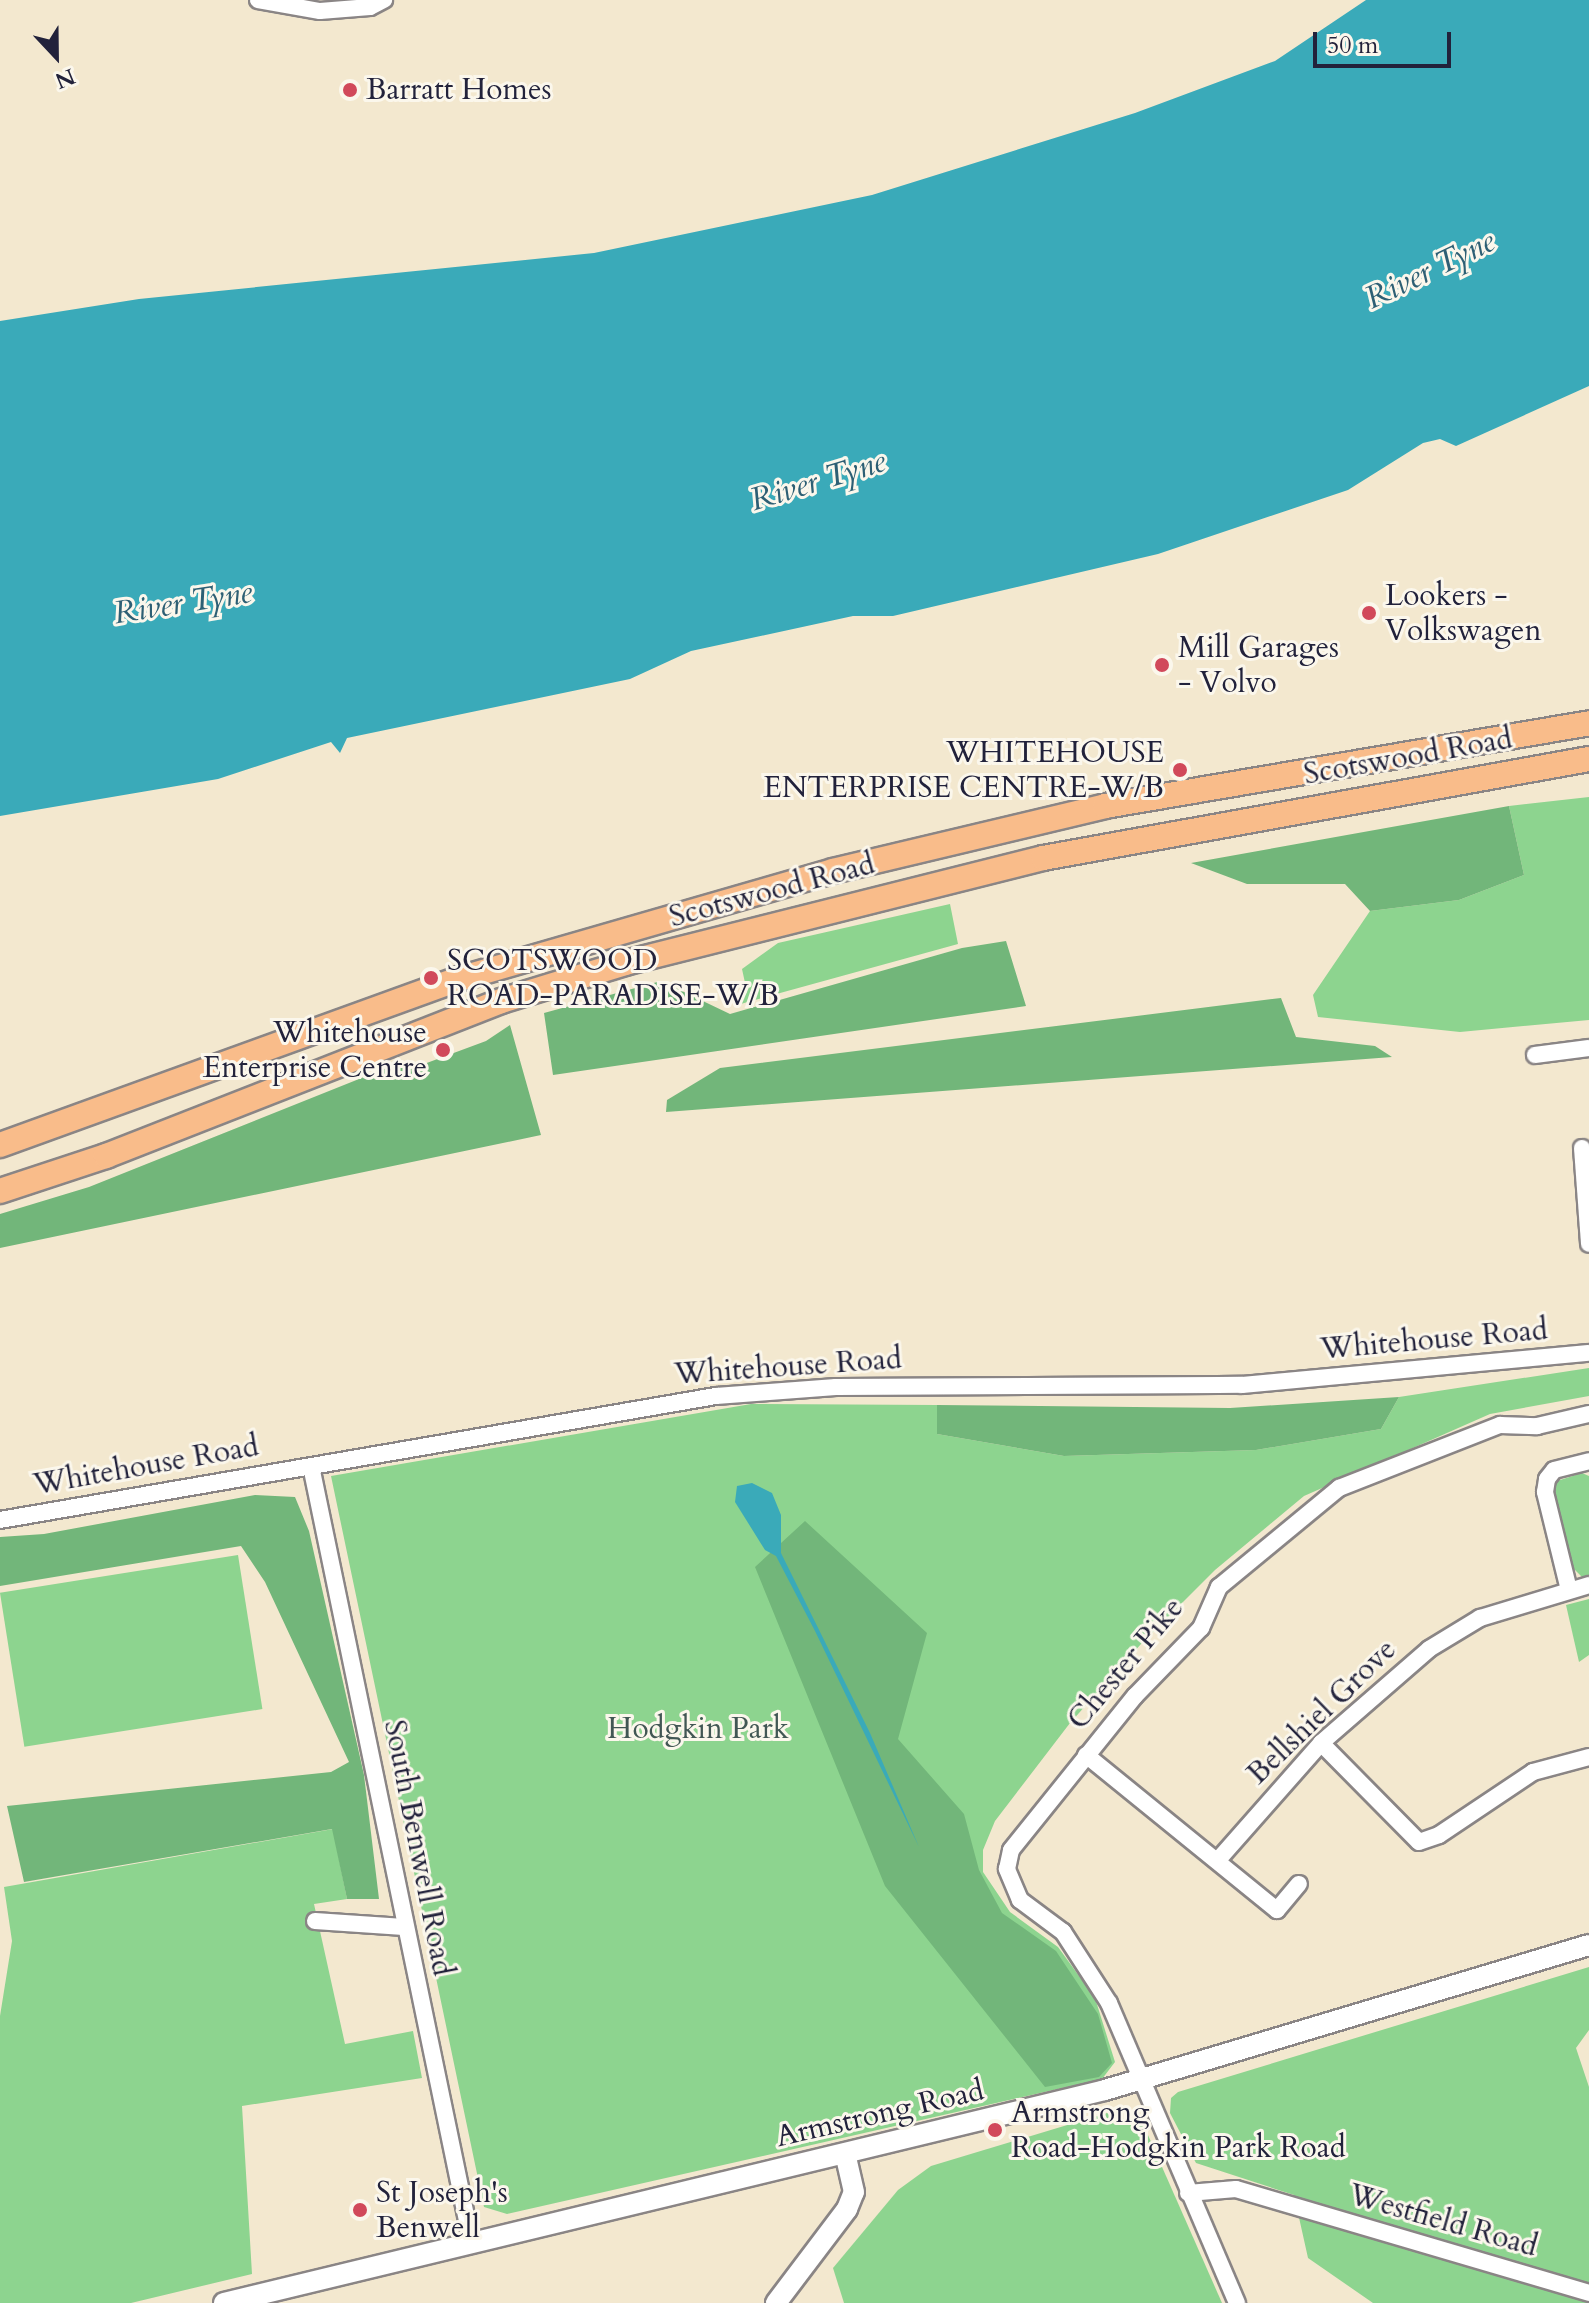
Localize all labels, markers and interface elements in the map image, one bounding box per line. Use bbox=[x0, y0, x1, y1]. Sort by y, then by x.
north arrow bbox=[16, 16, 96, 96]
scale bar bbox=[1317, 16, 1455, 66]
text: 50 m bbox=[1327, 29, 1378, 62]
text: N bbox=[51, 61, 79, 96]
place label: Barratt Homes bbox=[366, 72, 552, 108]
marker: Barratt Homes bbox=[341, 81, 359, 99]
water label: River Tyne bbox=[1359, 222, 1501, 318]
water label: River Tyne bbox=[746, 442, 890, 520]
water label: River Tyne bbox=[111, 573, 255, 633]
place label: Lookers - Volkswagen bbox=[1385, 578, 1541, 648]
marker: Lookers - Volkswagen bbox=[1360, 604, 1378, 622]
place label: Mill Garages - Volvo bbox=[1178, 630, 1339, 700]
marker: Mill Garages - Volvo bbox=[1153, 656, 1171, 674]
street label: Scotswood Road bbox=[1301, 721, 1515, 793]
place label: WHITEHOUSE ENTERPRISE CENTRE-W/B bbox=[763, 735, 1164, 806]
marker: WHITEHOUSE ENTERPRISE CENTRE-W/B bbox=[1171, 761, 1189, 779]
street label: Scotswood Road bbox=[665, 846, 879, 936]
place label: SCOTSWOOD ROAD-PARADISE-W/B bbox=[447, 943, 779, 1014]
marker: SCOTSWOOD ROAD-PARADISE-W/B bbox=[422, 969, 440, 987]
place label: Whitehouse Enterprise Centre bbox=[203, 1015, 427, 1086]
marker: Whitehouse Enterprise Centre bbox=[434, 1041, 452, 1059]
street label: Whitehouse Road bbox=[1319, 1312, 1549, 1368]
street label: Whitehouse Road bbox=[673, 1341, 903, 1393]
street label: Whitehouse Road bbox=[31, 1428, 261, 1504]
street label: Chester Pike bbox=[1060, 1591, 1192, 1737]
street label: Bellshiel Grove bbox=[1240, 1632, 1404, 1792]
park label: Hodgkin Park bbox=[607, 1711, 789, 1747]
street label: South Benwell Road bbox=[376, 1717, 460, 1979]
street label: Armstrong Road bbox=[773, 2073, 987, 2155]
place label: Armstrong Road-Hodgkin Park Road bbox=[1011, 2095, 1346, 2166]
marker: Armstrong Road-Hodgkin Park Road bbox=[986, 2121, 1004, 2139]
place label: St Joseph's Benwell bbox=[376, 2175, 508, 2246]
street label: Westfield Road bbox=[1345, 2177, 1541, 2265]
marker: St Joseph's Benwell bbox=[351, 2201, 369, 2219]

